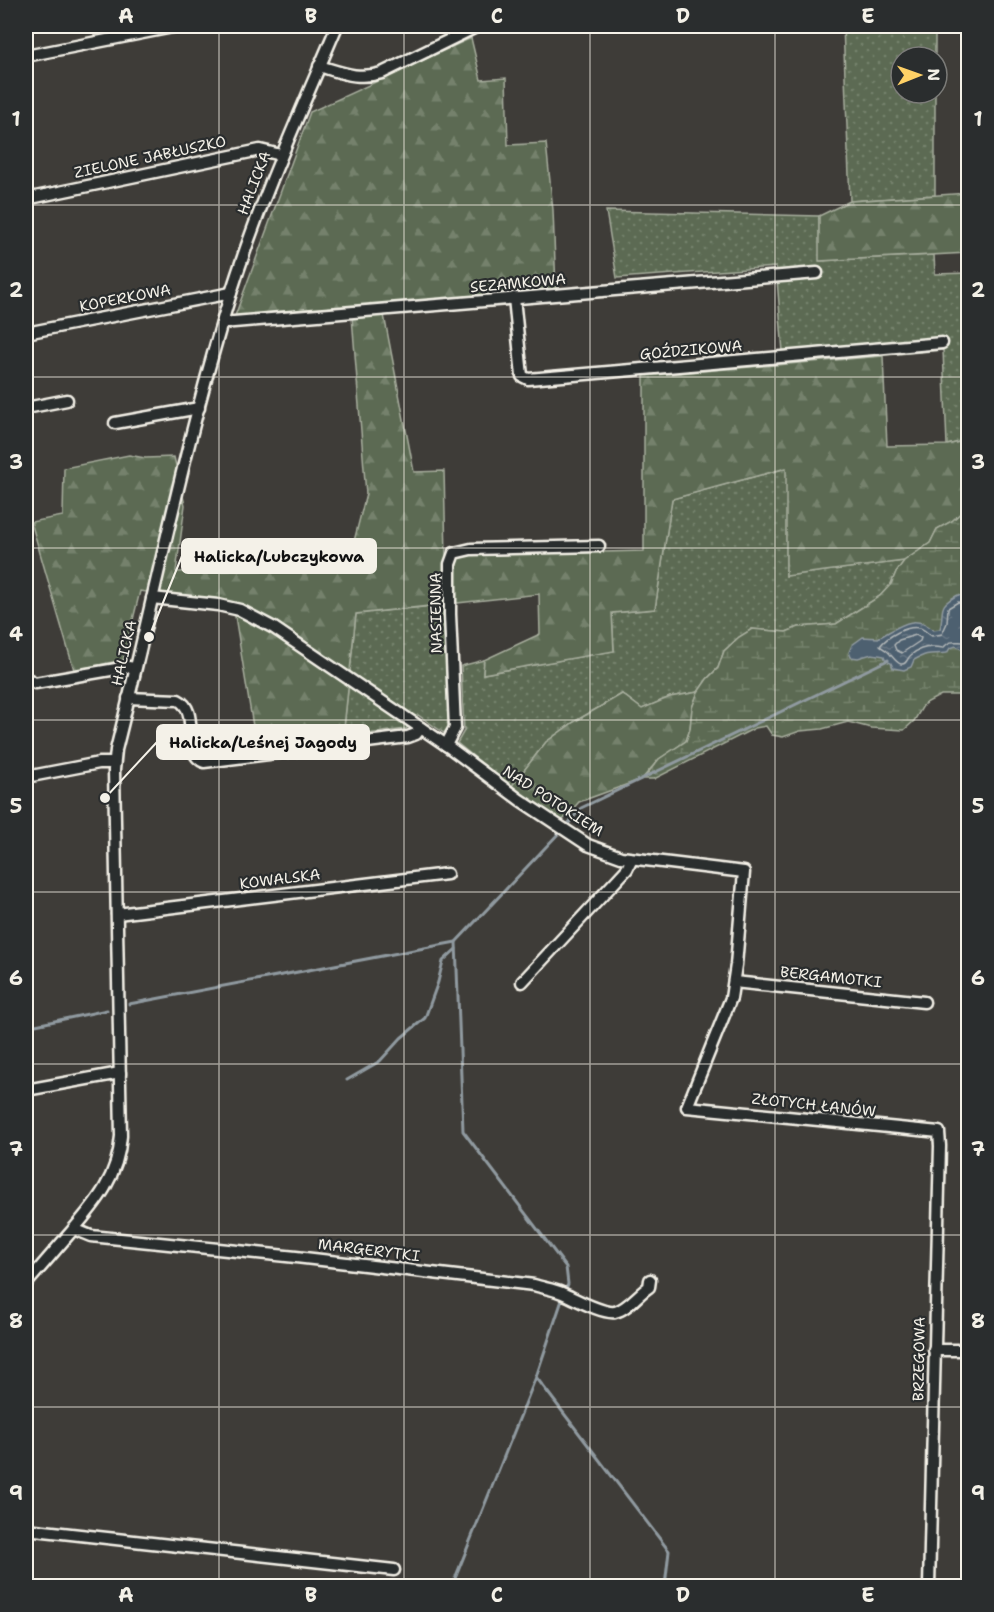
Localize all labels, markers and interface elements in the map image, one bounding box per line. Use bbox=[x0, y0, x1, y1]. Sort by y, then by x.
text: A bbox=[118, 3, 134, 29]
text: B bbox=[305, 3, 317, 29]
text: C bbox=[491, 3, 503, 29]
text: D bbox=[676, 3, 690, 29]
text: E bbox=[861, 3, 875, 29]
north arrow bbox=[889, 45, 949, 105]
text: N bbox=[923, 68, 944, 81]
text: 1 bbox=[11, 106, 21, 132]
text: 1 bbox=[973, 106, 983, 132]
street label: ZIELONE JABŁUSZKO bbox=[72, 131, 228, 183]
street label: HALICKA bbox=[233, 148, 275, 218]
street label: SEZAMKOWA bbox=[469, 269, 567, 297]
text: 2 bbox=[9, 277, 23, 303]
text: 2 bbox=[971, 277, 985, 303]
street label: KOPERKOWA bbox=[78, 279, 173, 317]
street label: GOŹDZIKOWA bbox=[639, 335, 743, 364]
text: 3 bbox=[9, 449, 23, 475]
text: 3 bbox=[971, 449, 985, 475]
callout: Halicka/Lubczykowa bbox=[182, 539, 376, 573]
text: Halicka/Lubczykowa bbox=[194, 546, 364, 567]
street label: NASIENNA bbox=[425, 572, 447, 654]
street label: HALICKA bbox=[107, 618, 141, 688]
text: 4 bbox=[9, 621, 23, 647]
text: 4 bbox=[971, 621, 985, 647]
callout: Halicka/Leśnej Jagody bbox=[157, 725, 369, 759]
text: Halicka/Leśnej Jagody bbox=[169, 732, 357, 753]
street label: NAD POTOKIEM bbox=[499, 761, 607, 841]
text: 5 bbox=[10, 793, 22, 819]
text: 5 bbox=[972, 793, 984, 819]
street label: KOWALSKA bbox=[239, 864, 322, 894]
street label: BERGAMOTKI bbox=[779, 962, 883, 992]
text: 6 bbox=[9, 965, 23, 991]
text: 6 bbox=[971, 965, 985, 991]
street label: ZŁOTYCH ŁANÓW bbox=[751, 1088, 877, 1121]
text: 7 bbox=[9, 1136, 23, 1162]
text: 7 bbox=[971, 1136, 985, 1162]
street label: MARGERYTKI bbox=[317, 1234, 421, 1266]
text: 8 bbox=[9, 1308, 23, 1334]
text: 8 bbox=[971, 1308, 985, 1334]
street label: BRZEGOWA bbox=[908, 1317, 930, 1401]
text: 9 bbox=[9, 1480, 23, 1506]
text: 9 bbox=[971, 1480, 985, 1506]
text: A bbox=[118, 1582, 134, 1608]
text: B bbox=[305, 1582, 317, 1608]
text: C bbox=[491, 1582, 503, 1608]
text: D bbox=[676, 1582, 690, 1608]
text: E bbox=[861, 1582, 875, 1608]

